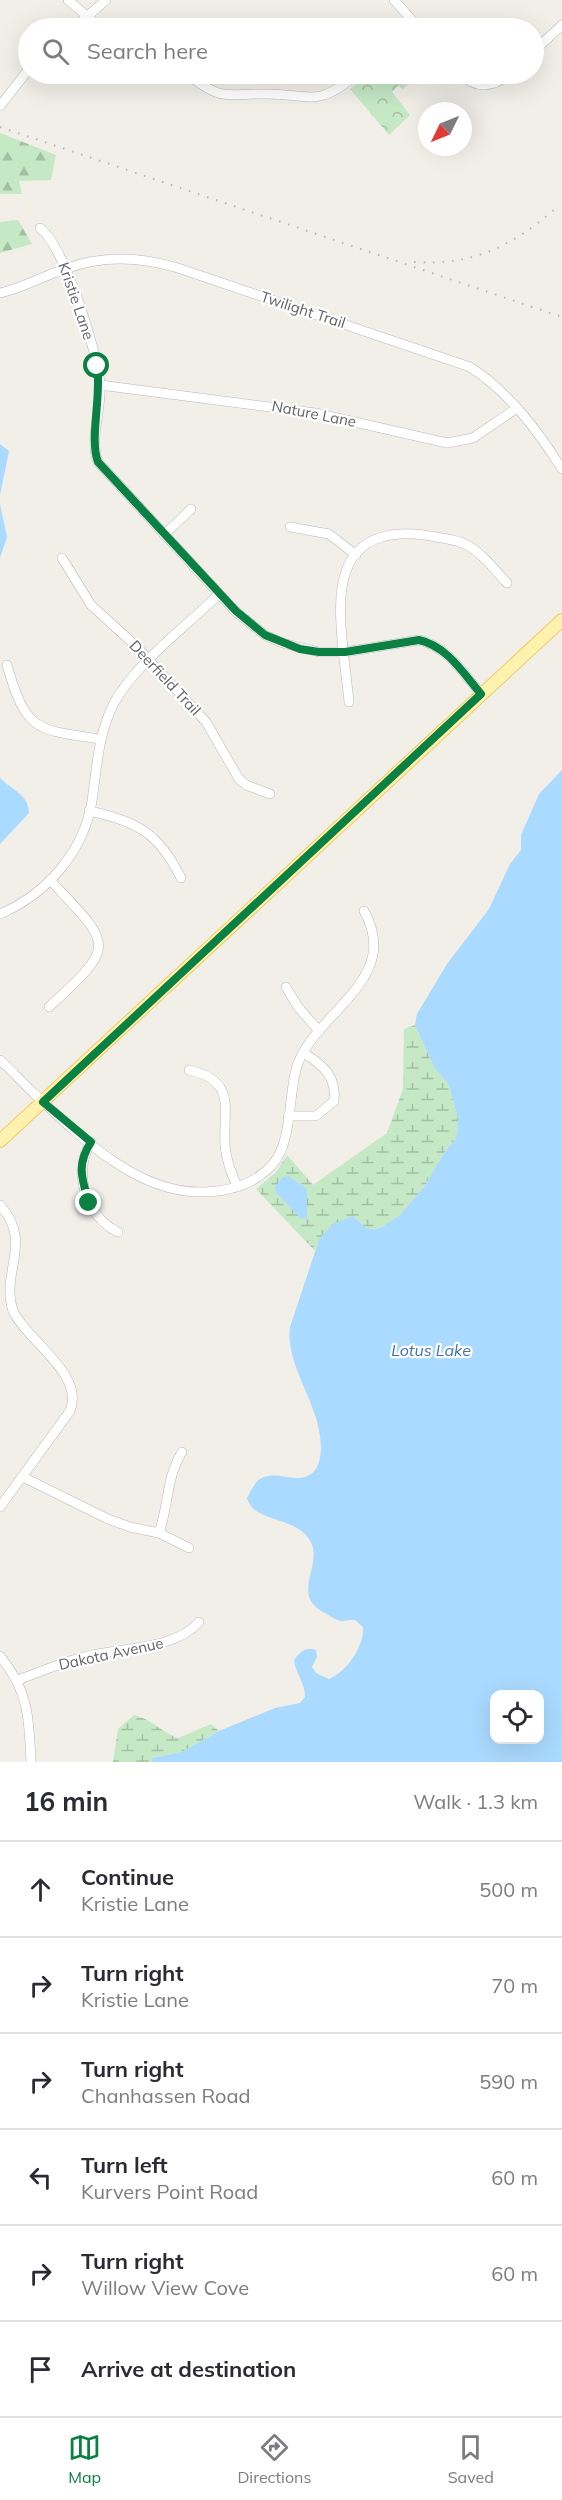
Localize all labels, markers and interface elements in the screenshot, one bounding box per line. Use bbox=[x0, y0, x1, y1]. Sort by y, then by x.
search box bbox=[18, 18, 544, 84]
icon: search bbox=[39, 35, 72, 68]
text: Search here bbox=[87, 37, 208, 65]
north arrow bbox=[418, 102, 472, 156]
street label: Kristie Lane bbox=[54, 259, 99, 342]
street label: Twilight Trail bbox=[258, 287, 348, 332]
route start bbox=[83, 352, 109, 378]
street label: Nature Lane bbox=[270, 396, 358, 431]
street label: Deerfield Trail bbox=[126, 636, 205, 719]
route end bbox=[75, 1189, 101, 1215]
water label: Lotus Lake bbox=[391, 1340, 471, 1360]
street label: Dakota Avenue bbox=[57, 1633, 165, 1674]
map controls bbox=[490, 1690, 544, 1744]
button: locate bbox=[490, 1690, 544, 1744]
text: 16 min bbox=[24, 1785, 108, 1818]
text: Walk · 1.3 km bbox=[413, 1789, 538, 1814]
text: Continue bbox=[81, 1863, 174, 1891]
icon: ahead bbox=[24, 1873, 57, 1906]
text: 500 m bbox=[479, 1877, 538, 1902]
text: Kristie Lane bbox=[81, 1891, 189, 1916]
text: Turn right bbox=[81, 1959, 184, 1987]
icon: right bbox=[24, 1969, 57, 2002]
text: 70 m bbox=[491, 1973, 538, 1998]
text: Kristie Lane bbox=[81, 1987, 189, 2012]
text: Turn right bbox=[81, 2055, 184, 2083]
icon: right bbox=[24, 2065, 57, 2098]
text: 590 m bbox=[479, 2069, 538, 2094]
text: Chanhassen Road bbox=[81, 2083, 251, 2108]
text: Turn left bbox=[81, 2151, 168, 2179]
icon: left bbox=[24, 2161, 57, 2194]
text: 60 m bbox=[491, 2165, 538, 2190]
text: Kurvers Point Road bbox=[81, 2179, 258, 2204]
text: Turn right bbox=[81, 2247, 184, 2275]
icon: right bbox=[24, 2257, 57, 2290]
text: 60 m bbox=[491, 2261, 538, 2286]
text: Willow View Cove bbox=[81, 2275, 249, 2300]
icon: arrive bbox=[24, 2353, 57, 2386]
text: Arrive at destination bbox=[81, 2355, 296, 2383]
tab: Map bbox=[68, 2431, 101, 2487]
tab: Directions bbox=[237, 2431, 311, 2487]
tab: Saved bbox=[448, 2431, 494, 2487]

